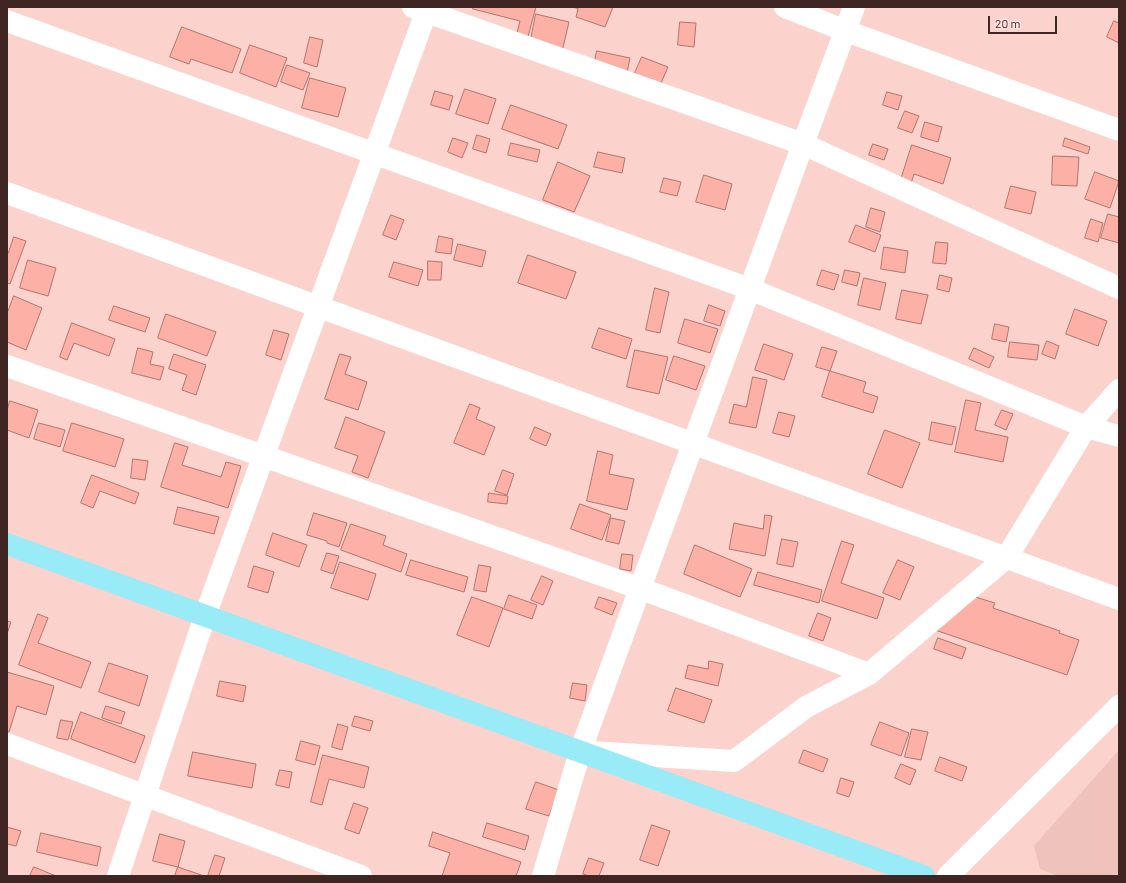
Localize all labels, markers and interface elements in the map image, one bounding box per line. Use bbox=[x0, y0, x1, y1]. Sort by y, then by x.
scale bar bbox=[990, 8, 1059, 34]
text: 20 m bbox=[995, 16, 1021, 30]

